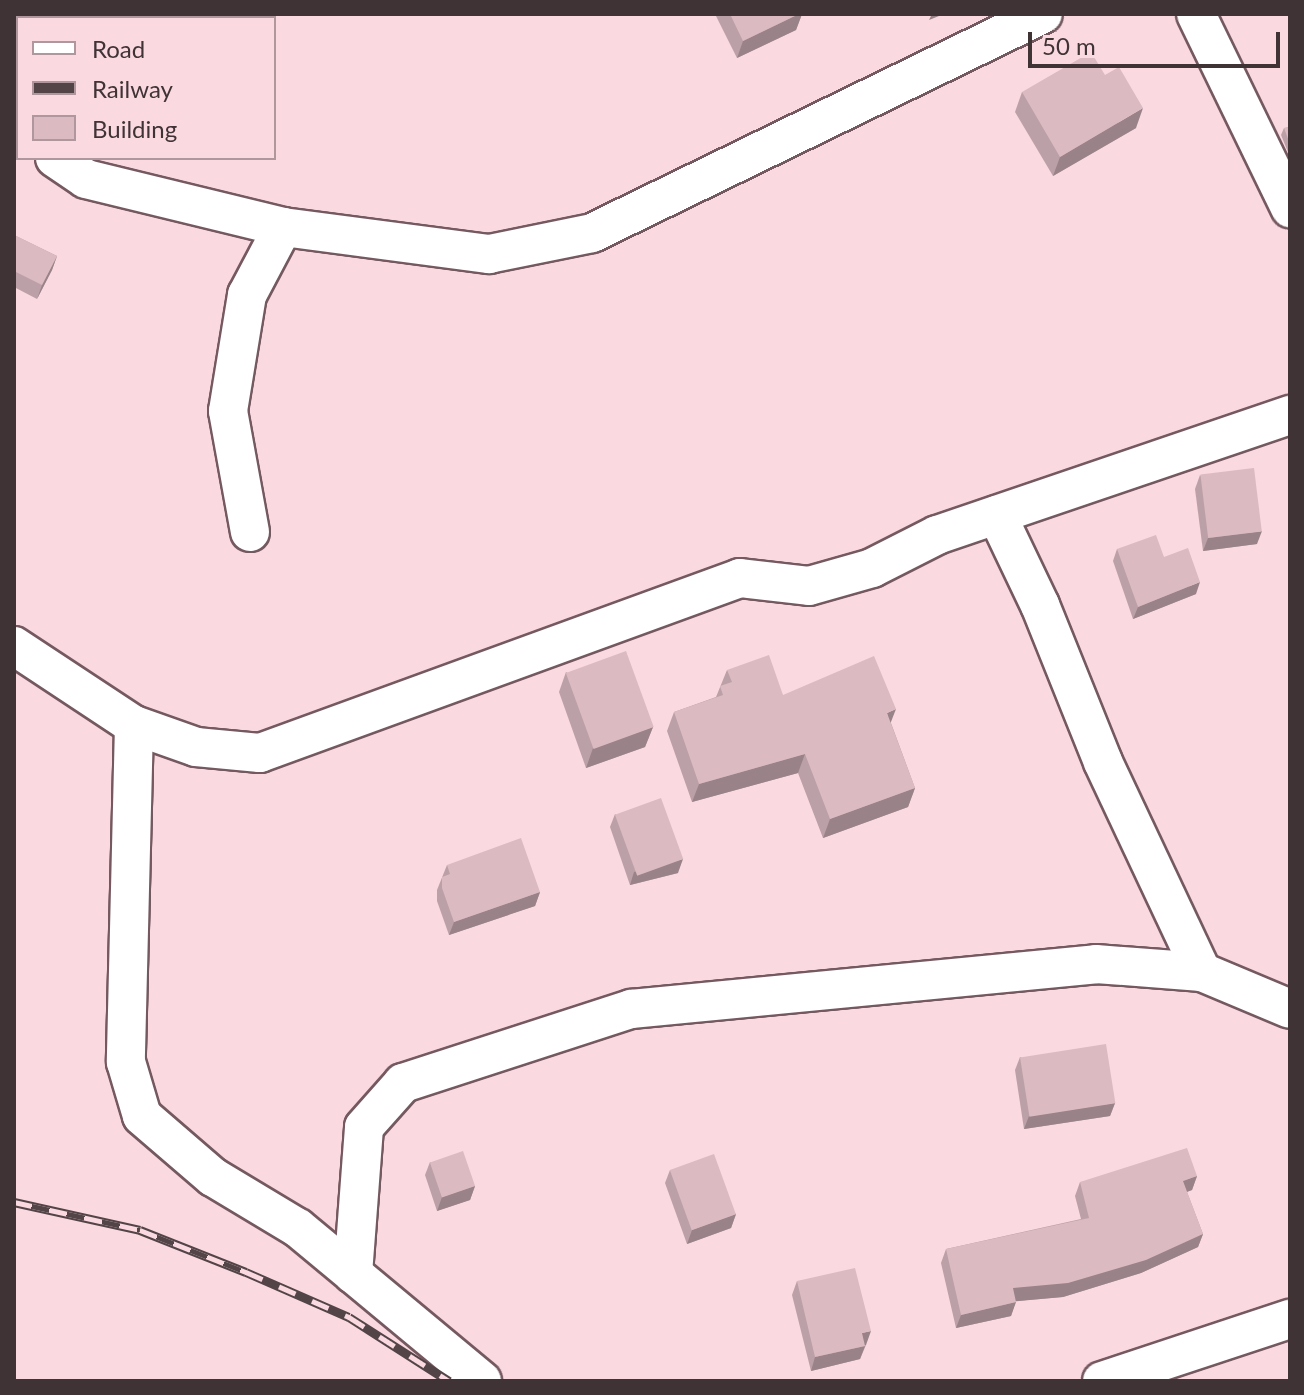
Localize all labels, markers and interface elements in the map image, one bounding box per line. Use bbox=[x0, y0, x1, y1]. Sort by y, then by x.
legend bbox=[16, 16, 276, 160]
scale bar bbox=[1032, 16, 1284, 66]
text: 50 m bbox=[1042, 31, 1096, 60]
text: Road bbox=[92, 34, 145, 63]
text: Railway bbox=[92, 74, 173, 103]
text: Building bbox=[92, 114, 177, 143]

